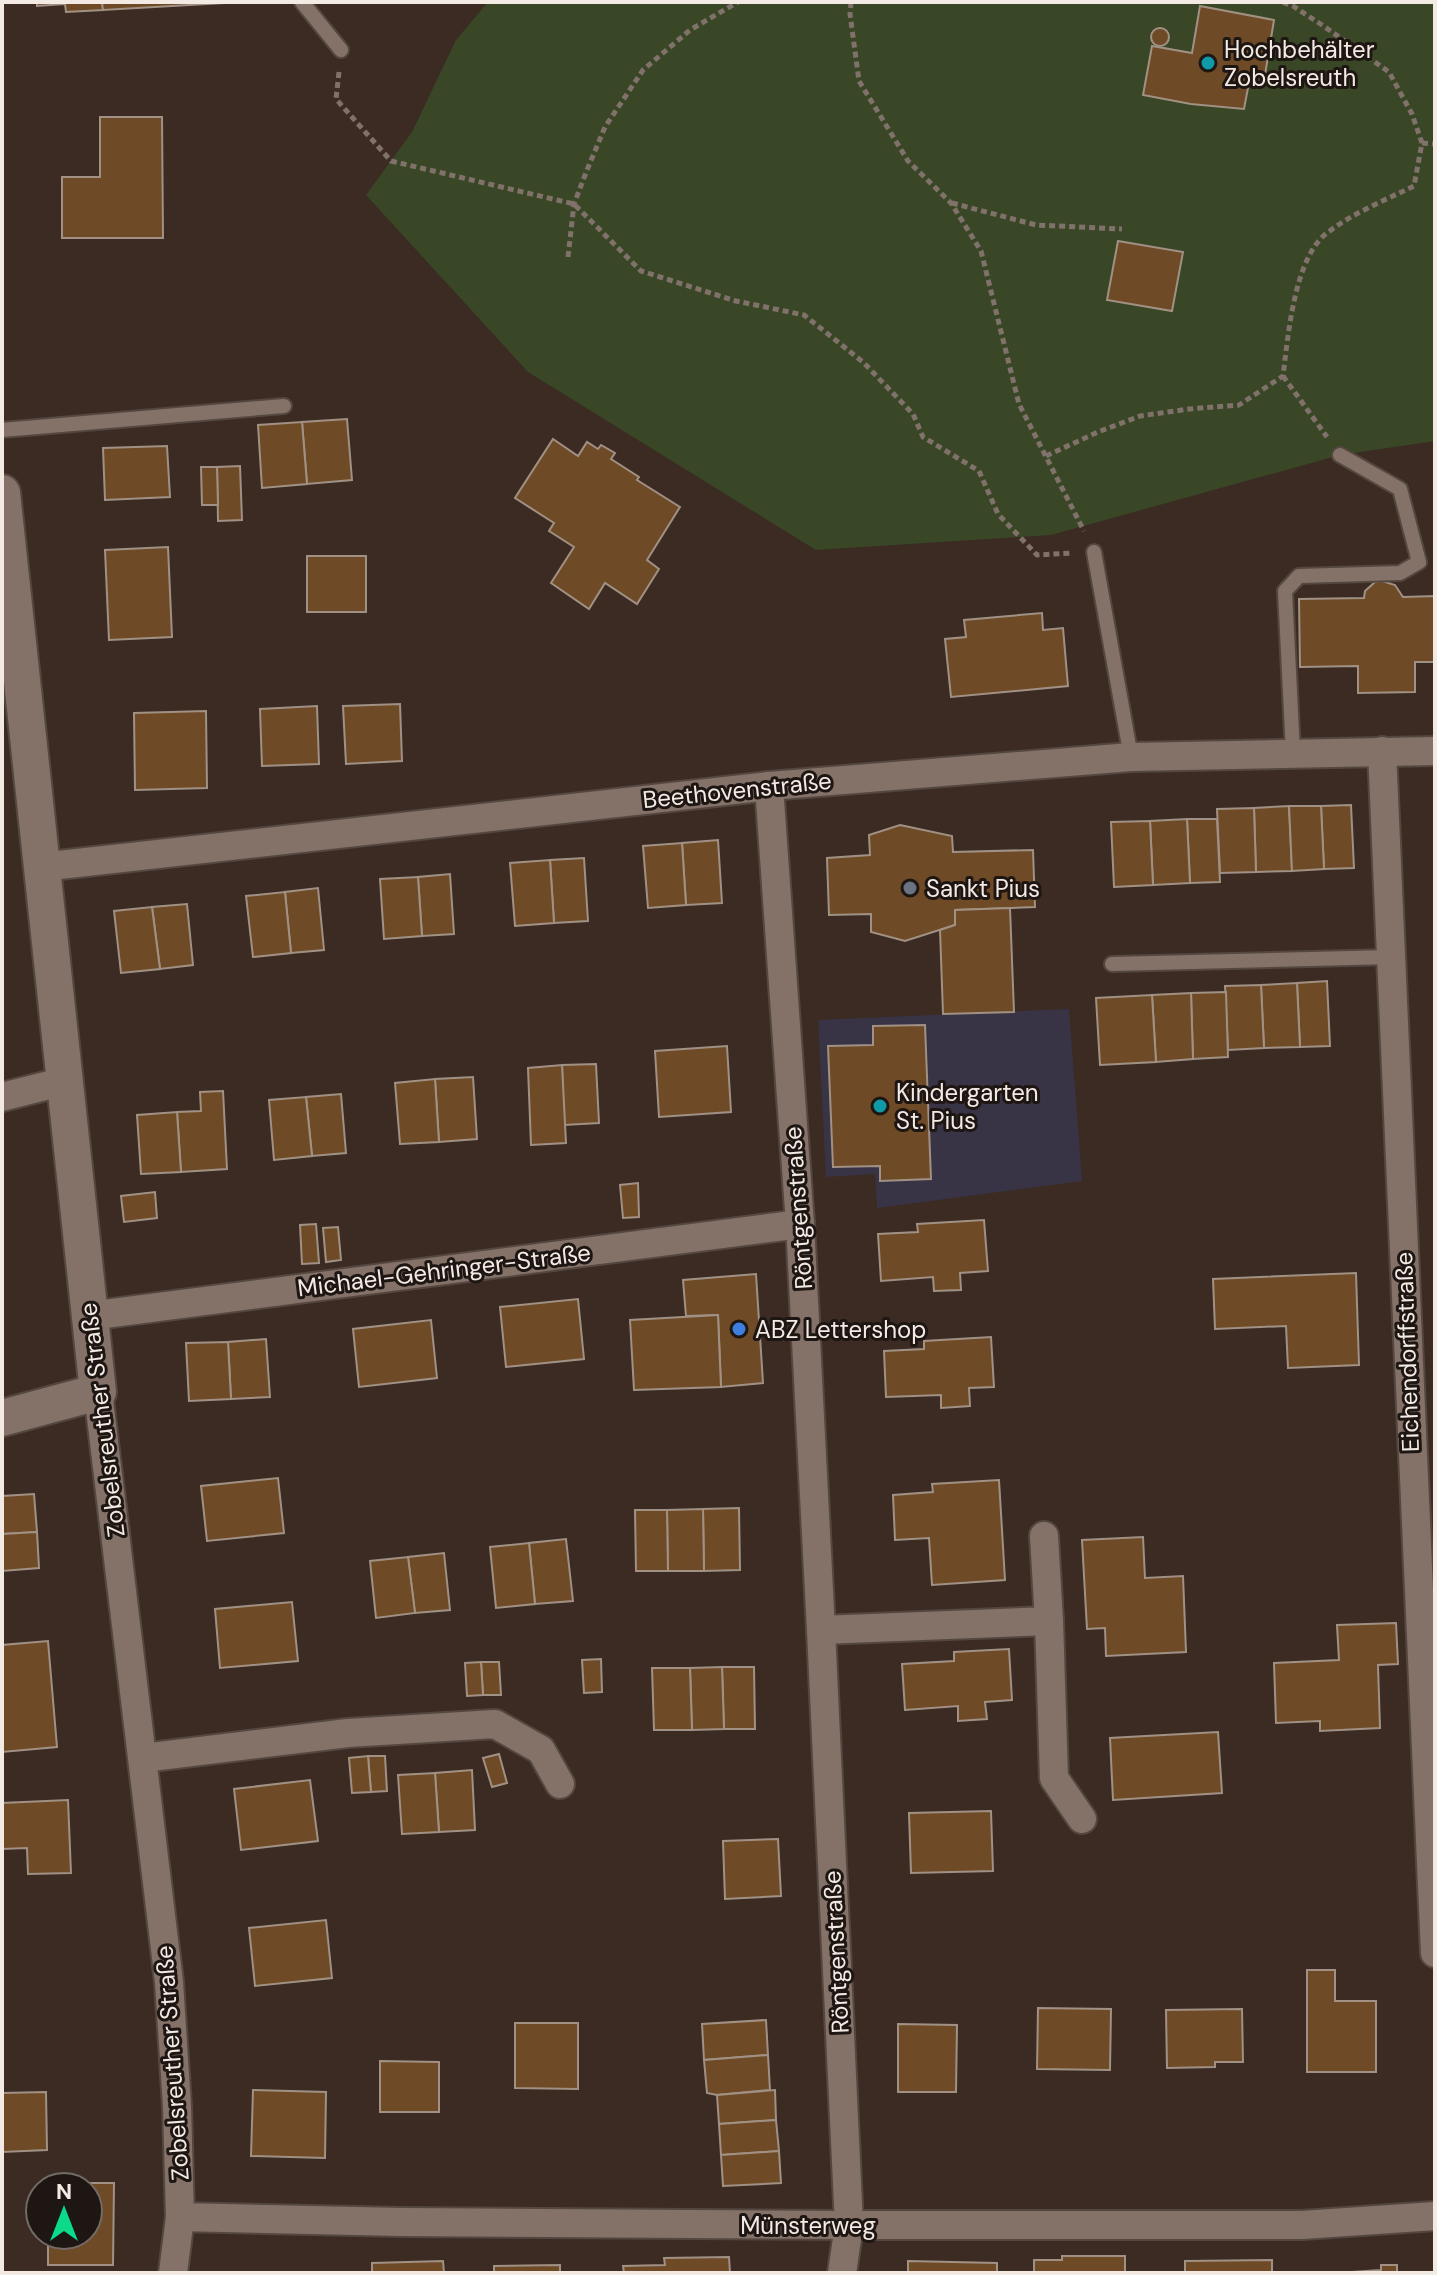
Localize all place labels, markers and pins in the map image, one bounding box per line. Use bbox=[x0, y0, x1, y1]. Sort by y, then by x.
place label: Hochbehälter Zobelsreuth bbox=[1224, 34, 1375, 93]
marker: Hochbehälter Zobelsreuth bbox=[1199, 54, 1217, 72]
place label: Sankt Pius bbox=[926, 873, 1040, 904]
marker: Sankt Pius bbox=[901, 879, 919, 897]
place label: Kindergarten St. Pius bbox=[896, 1077, 1039, 1136]
marker: Kindergarten St. Pius bbox=[871, 1097, 889, 1115]
place label: ABZ Lettershop bbox=[755, 1314, 926, 1345]
marker: ABZ Lettershop bbox=[730, 1320, 748, 1338]

